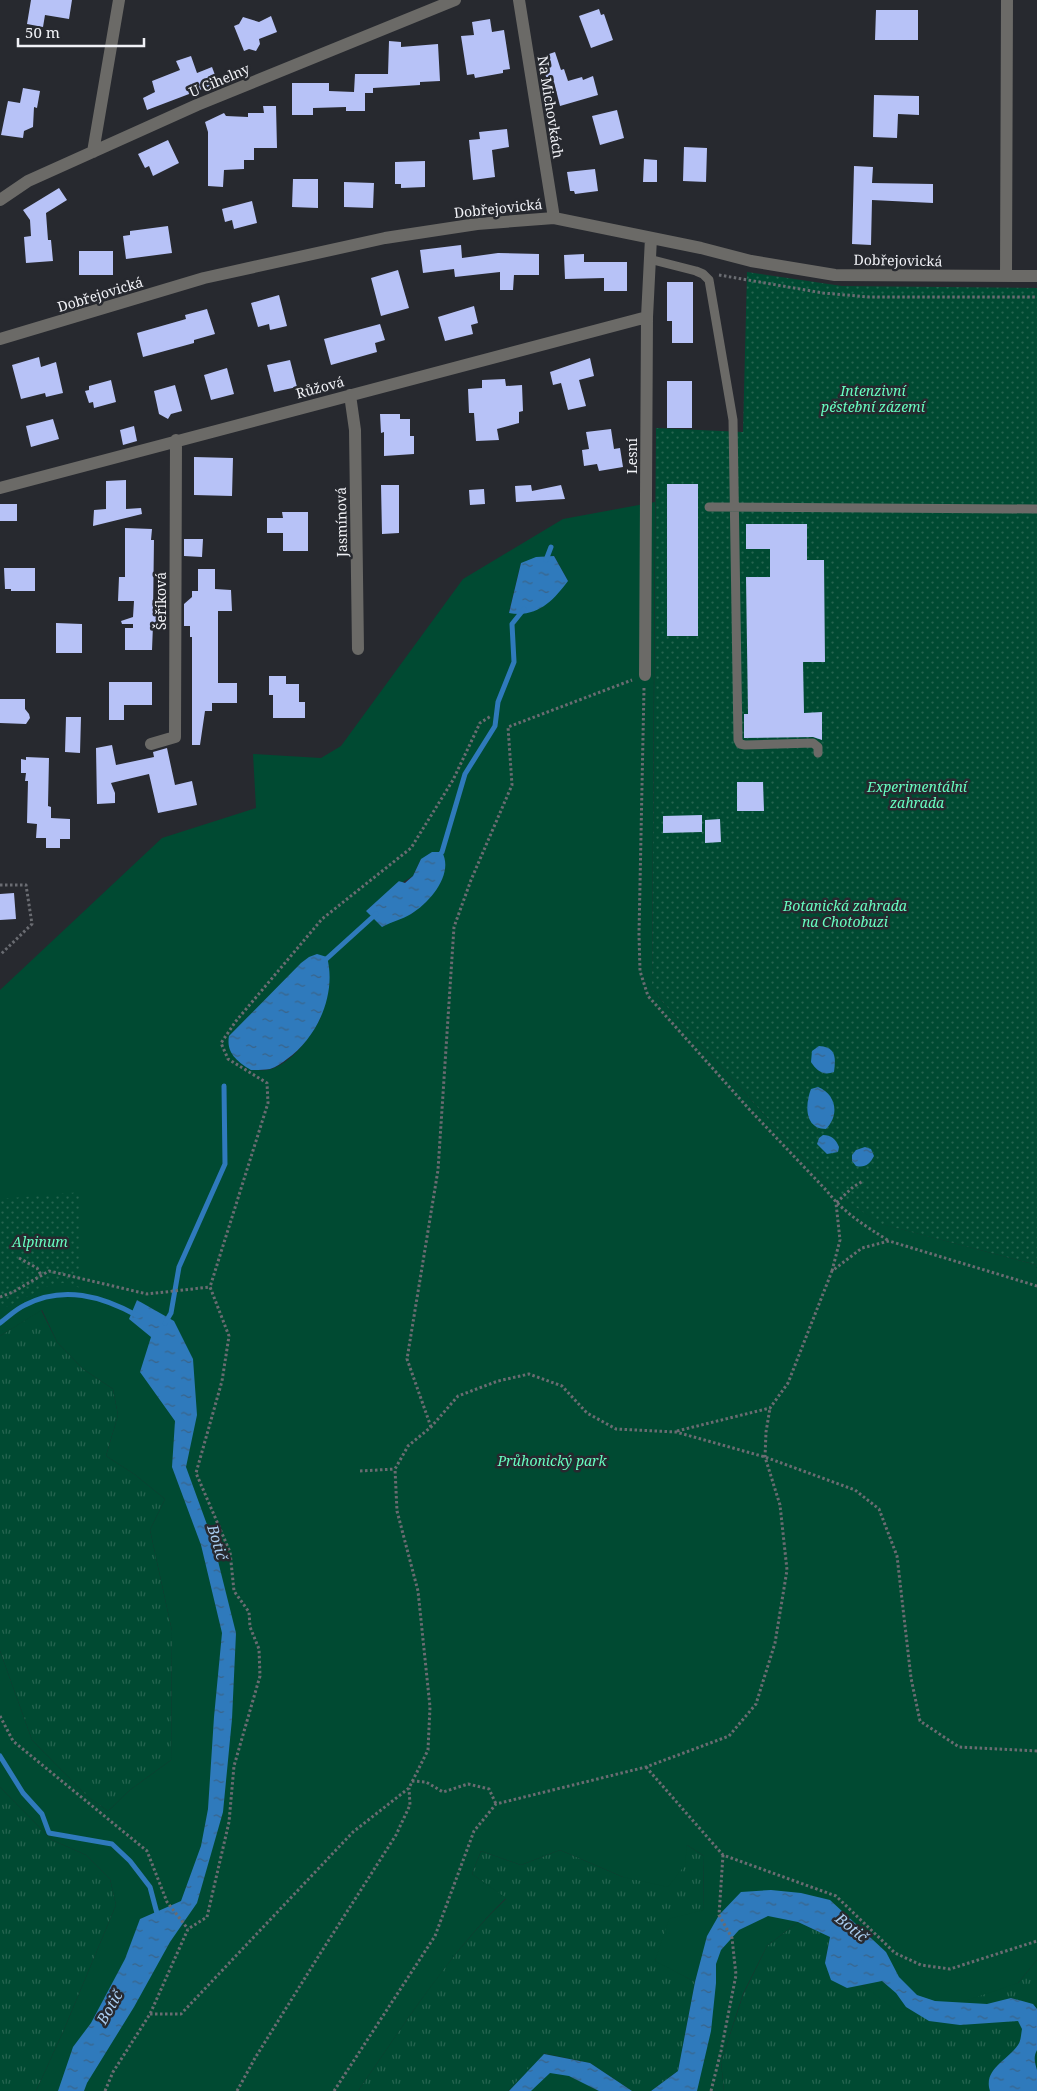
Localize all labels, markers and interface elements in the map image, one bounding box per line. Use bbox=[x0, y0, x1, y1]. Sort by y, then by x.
scale bar bbox=[18, 15, 144, 47]
text: 50 m bbox=[25, 22, 60, 42]
street label: Na Michovkách bbox=[534, 54, 569, 160]
street label: U Cihelny bbox=[186, 59, 252, 101]
street label: Dobřejovická bbox=[453, 194, 543, 222]
street label: Dobřejovická bbox=[853, 250, 943, 270]
street label: Dobřejovická bbox=[55, 272, 145, 316]
street label: Růžová bbox=[294, 371, 346, 403]
park label: Intenzivní pěstební zázemí bbox=[820, 381, 927, 416]
street label: Lesní bbox=[622, 437, 641, 474]
street label: Jasmínová bbox=[331, 487, 351, 558]
street label: Šeříková bbox=[151, 572, 170, 630]
park label: Experimentální zahrada bbox=[866, 777, 969, 812]
park label: Botanická zahrada na Chotobuzi bbox=[782, 896, 908, 931]
park label: Alpinum bbox=[11, 1232, 68, 1251]
park label: Průhonický park bbox=[496, 1451, 608, 1470]
water label: Botič bbox=[203, 1521, 233, 1564]
water label: Botič bbox=[831, 1907, 874, 1947]
water label: Botič bbox=[91, 1985, 127, 2028]

